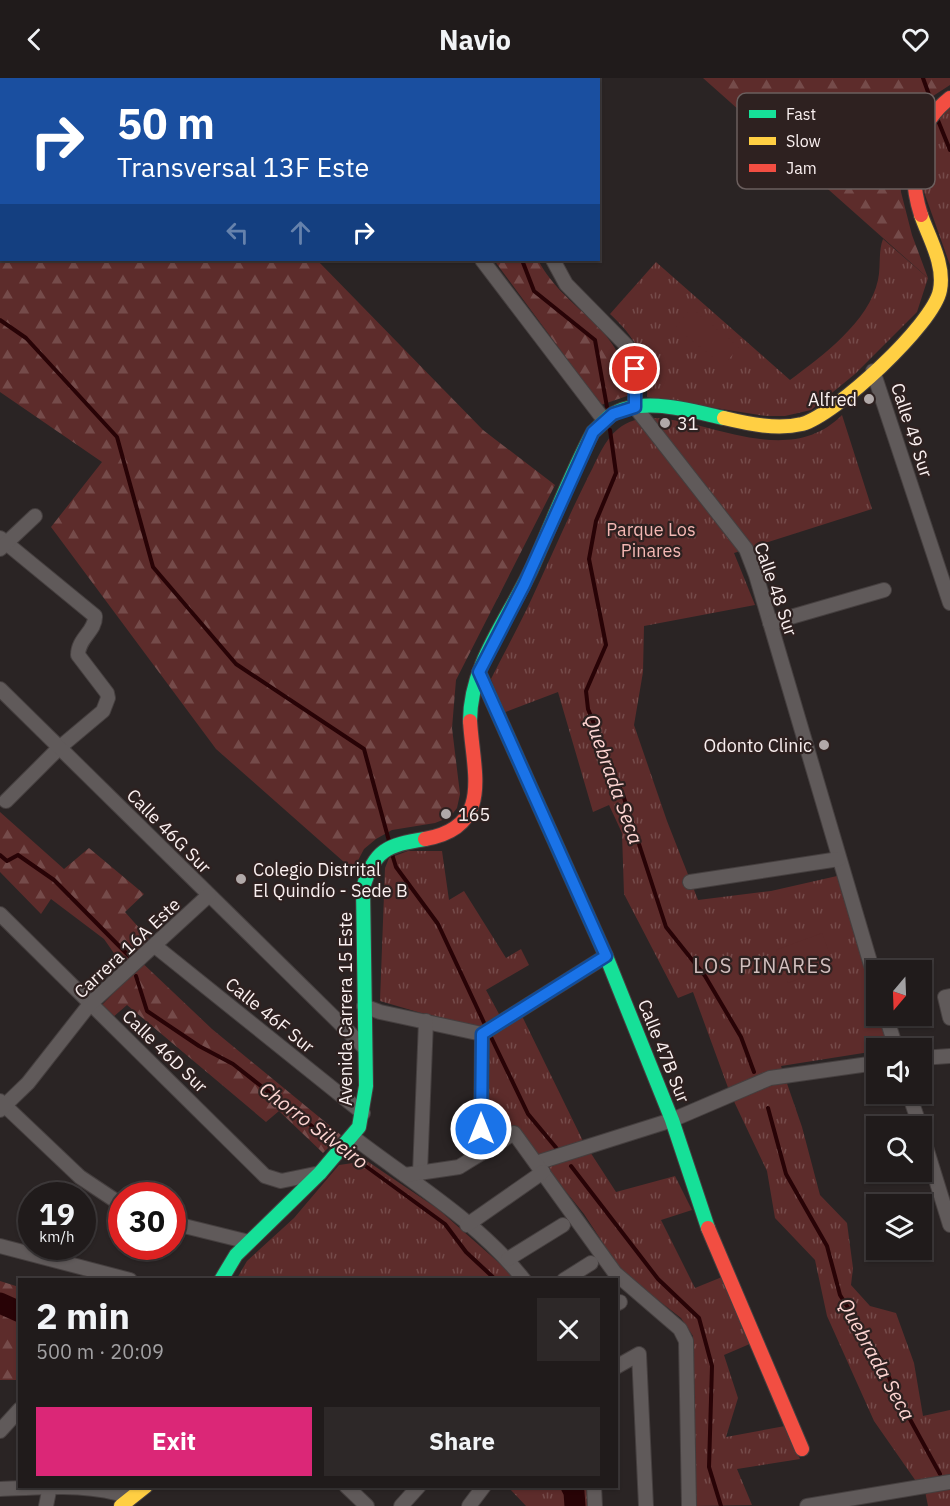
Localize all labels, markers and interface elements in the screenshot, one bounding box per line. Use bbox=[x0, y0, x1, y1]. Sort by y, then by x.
text: Navio bbox=[439, 22, 511, 57]
icon: back bbox=[18, 23, 51, 56]
icon: heart bbox=[899, 23, 932, 56]
legend bbox=[737, 93, 935, 189]
text: 50 m bbox=[117, 96, 215, 151]
icon: right bbox=[18, 102, 96, 180]
text: Fast bbox=[786, 104, 816, 124]
text: Slow bbox=[786, 131, 821, 151]
text: Transversal 13F Este bbox=[117, 149, 369, 184]
text: Jam bbox=[786, 158, 817, 178]
icon: left bbox=[221, 216, 254, 249]
icon: ahead bbox=[284, 216, 317, 249]
icon: right bbox=[347, 216, 380, 249]
pin bbox=[609, 343, 660, 394]
icon: arrive bbox=[618, 352, 651, 385]
street label: Calle 49 Sur bbox=[886, 380, 938, 480]
place label: Alfred bbox=[808, 388, 857, 411]
marker: Alfred bbox=[862, 392, 876, 406]
place label: 31 bbox=[677, 412, 699, 435]
marker: 31 bbox=[658, 416, 672, 430]
park label: Parque Los Pinares bbox=[606, 518, 696, 562]
street label: Calle 48 Sur bbox=[749, 539, 803, 639]
water label: Quebrada Seca bbox=[578, 710, 650, 848]
place label: Odonto Clinic bbox=[704, 734, 812, 757]
marker: Odonto Clinic bbox=[817, 738, 831, 752]
street label: Calle 46G Sur bbox=[122, 784, 216, 878]
place label: 165 bbox=[458, 803, 490, 826]
marker: 165 bbox=[439, 807, 453, 821]
place label: Colegio Distrital El Quindío - Sede B bbox=[253, 858, 408, 902]
marker: Colegio Distrital El Quindío - Sede B bbox=[234, 872, 248, 886]
street label: Carrera 16A Este bbox=[69, 893, 185, 1003]
street label: Avenida Carrera 15 Este bbox=[334, 912, 357, 1106]
district label: LOS PINARES bbox=[693, 952, 833, 979]
north arrow bbox=[866, 960, 932, 1026]
map controls bbox=[866, 960, 932, 1260]
street label: Calle 46F Sur bbox=[221, 972, 319, 1058]
street label: Calle 47B Sur bbox=[633, 996, 695, 1106]
street label: Calle 46D Sur bbox=[118, 1005, 213, 1098]
button: sound bbox=[866, 1038, 932, 1104]
water label: Chorro Silveiro bbox=[254, 1075, 374, 1175]
position arrow bbox=[449, 1097, 513, 1161]
button: search bbox=[866, 1116, 932, 1182]
speed limit sign: 30 bbox=[108, 1182, 186, 1260]
text: 19 bbox=[39, 1194, 75, 1233]
button: layers bbox=[866, 1194, 932, 1260]
text: km/h bbox=[39, 1227, 75, 1246]
text: 2 min bbox=[36, 1292, 130, 1339]
water label: Quebrada Seca bbox=[832, 1293, 922, 1425]
button: close bbox=[537, 1298, 600, 1361]
text: 500 m · 20:09 bbox=[36, 1338, 164, 1365]
button: Exit bbox=[36, 1407, 312, 1476]
button: Share bbox=[324, 1407, 600, 1476]

